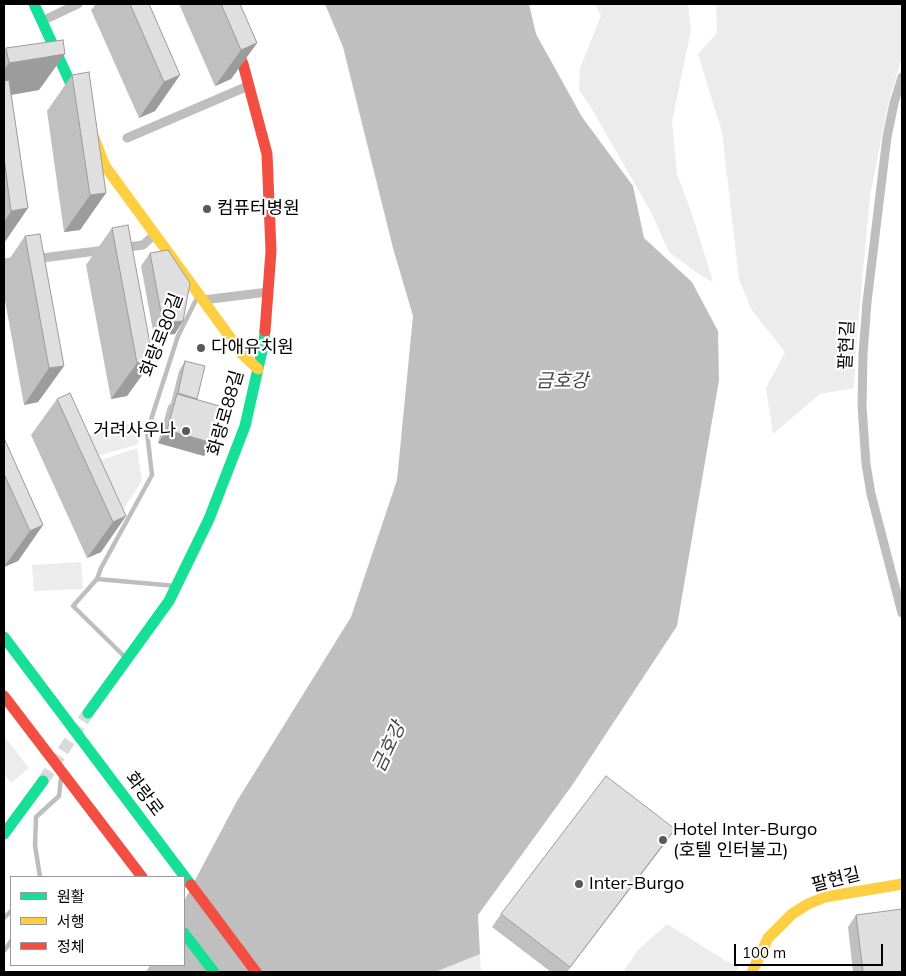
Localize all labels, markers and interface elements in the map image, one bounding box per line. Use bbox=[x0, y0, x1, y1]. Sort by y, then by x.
place label: 컴퓨터병원 bbox=[217, 198, 300, 220]
marker: 컴퓨터병원 bbox=[201, 203, 213, 215]
street label: 화랑로80길 bbox=[136, 290, 188, 380]
street label: 팔현길 bbox=[835, 320, 859, 370]
place label: 다애유치원 bbox=[211, 337, 294, 359]
marker: 다애유치원 bbox=[195, 342, 207, 354]
street label: 화랑로88길 bbox=[204, 368, 248, 458]
water label: 금호강 bbox=[536, 370, 588, 392]
place label: 거려사우나 bbox=[93, 420, 176, 442]
marker: 거려사우나 bbox=[180, 425, 192, 437]
water label: 금호강 bbox=[368, 718, 410, 776]
street label: 화랑로 bbox=[120, 768, 168, 820]
place label: Hotel Inter-Burgo (호텔 인터불고) bbox=[673, 819, 817, 862]
marker: Hotel Inter-Burgo (호텔 인터불고) bbox=[657, 834, 669, 846]
street label: 팔현길 bbox=[809, 864, 863, 896]
place label: Inter-Burgo bbox=[589, 873, 684, 895]
legend bbox=[10, 876, 185, 966]
marker: Inter-Burgo bbox=[573, 878, 585, 890]
text: 원활 bbox=[57, 887, 85, 906]
text: 서행 bbox=[57, 912, 85, 931]
scale bar bbox=[736, 934, 885, 966]
text: 정체 bbox=[57, 937, 85, 956]
text: 100 m bbox=[742, 943, 786, 962]

